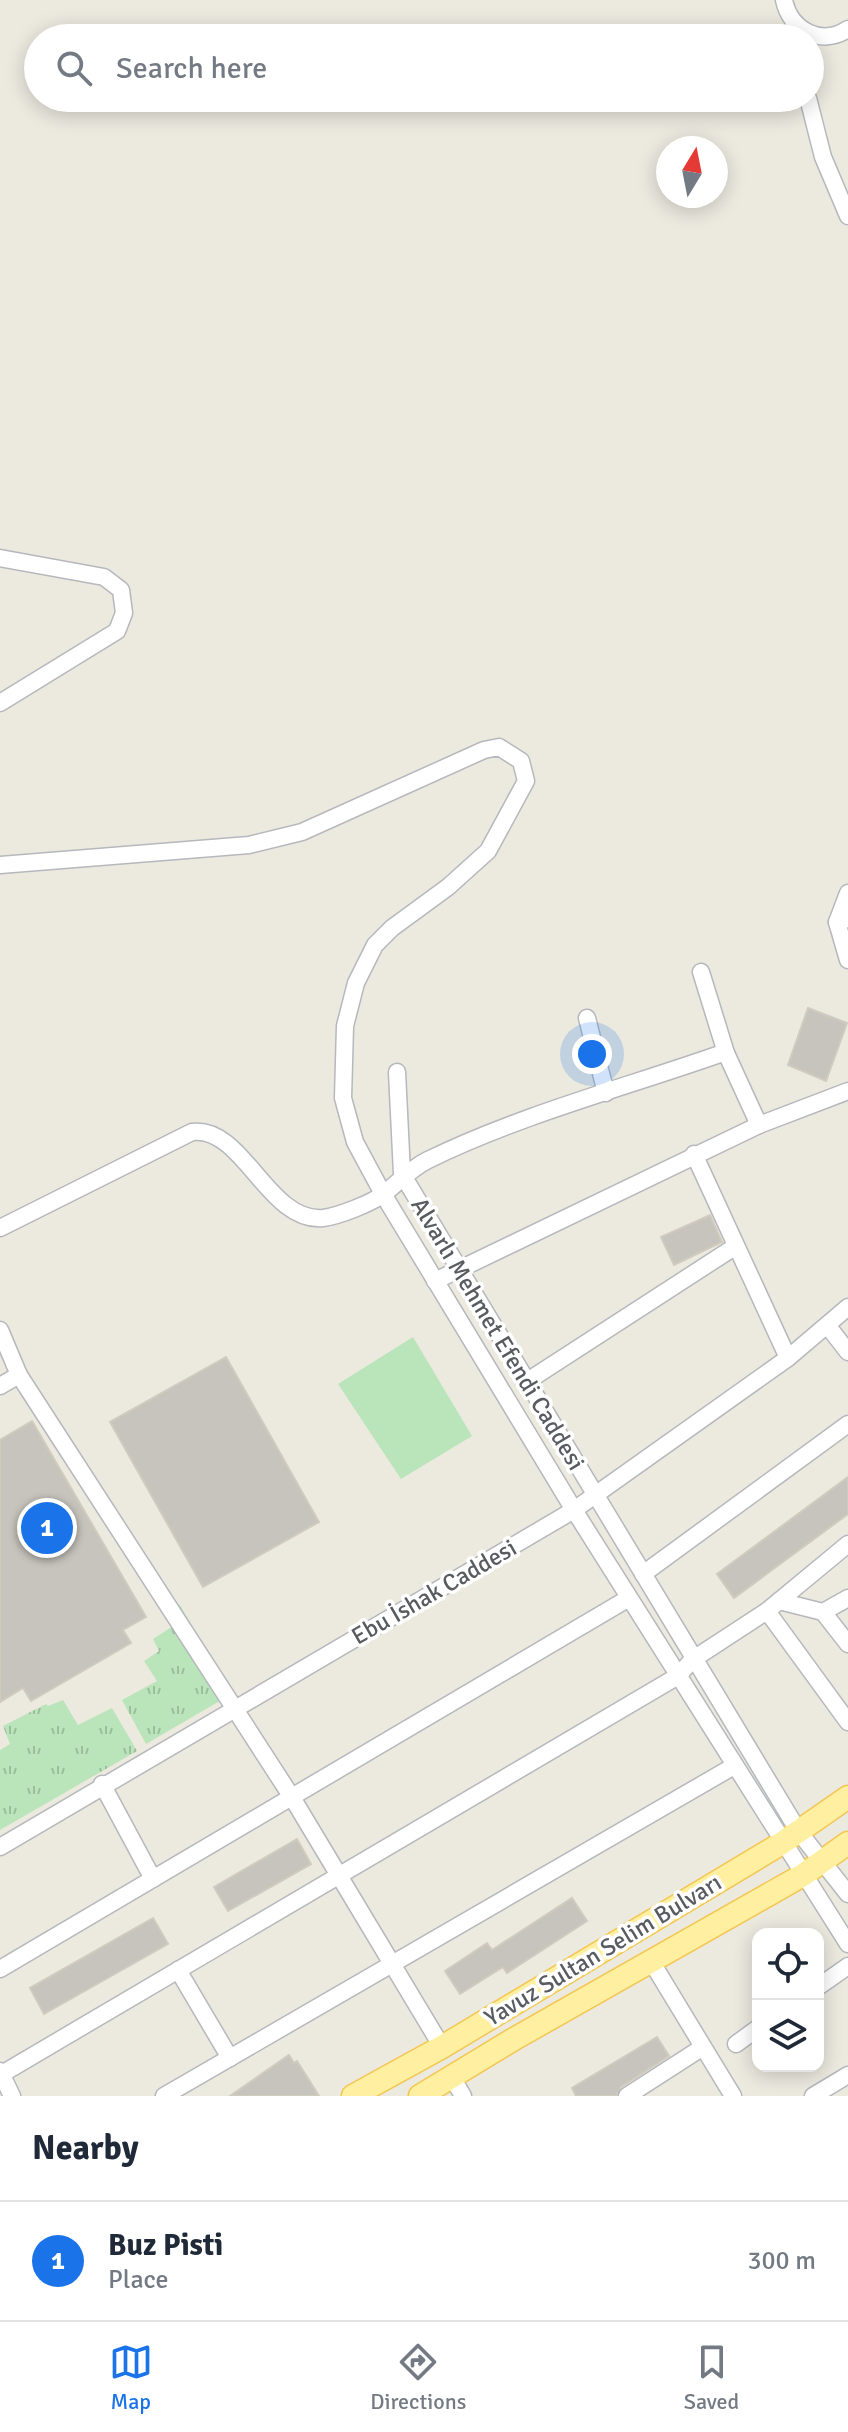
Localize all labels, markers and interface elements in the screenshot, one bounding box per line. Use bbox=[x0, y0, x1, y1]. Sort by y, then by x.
search box bbox=[24, 24, 824, 112]
icon: search bbox=[52, 46, 96, 90]
text: Search here bbox=[116, 50, 267, 87]
north arrow bbox=[656, 136, 728, 208]
your location bbox=[572, 1034, 612, 1074]
street label: Alvarlı Mehmet Efendi Caddesi bbox=[405, 1192, 591, 1476]
pin: 1 bbox=[21, 1498, 73, 1558]
street label: Ebu İshak Caddesi bbox=[346, 1533, 522, 1651]
street label: Yavuz Sultan Selim Bulvarı bbox=[479, 1867, 727, 2033]
map controls bbox=[752, 1928, 824, 2072]
button: locate bbox=[752, 1928, 824, 2000]
button: layers bbox=[752, 2000, 824, 2072]
text: Nearby bbox=[32, 2127, 139, 2169]
text: Buz Pisti bbox=[108, 2227, 223, 2264]
text: 1 bbox=[51, 2245, 65, 2277]
text: 300 m bbox=[747, 2245, 816, 2277]
text: Place bbox=[108, 2264, 169, 2296]
tab: Map bbox=[109, 2340, 153, 2415]
tab: Directions bbox=[370, 2340, 466, 2415]
tab: Saved bbox=[684, 2340, 739, 2415]

